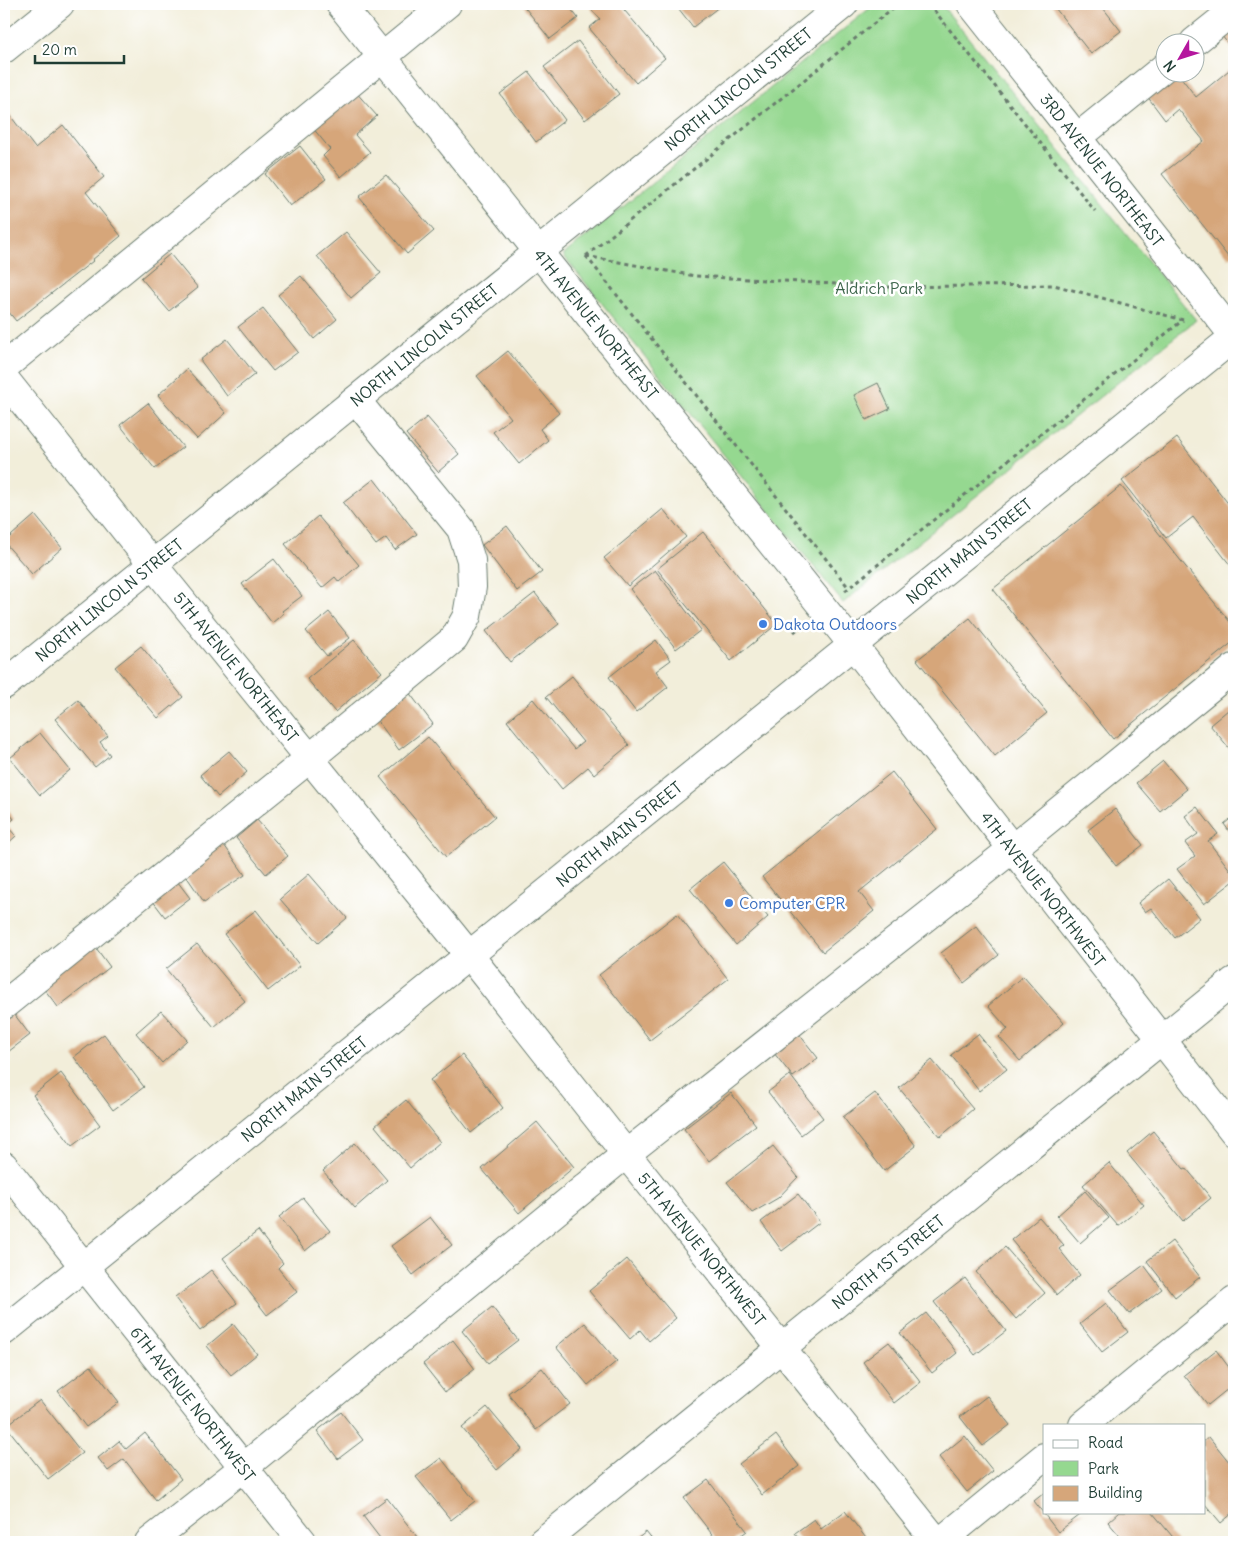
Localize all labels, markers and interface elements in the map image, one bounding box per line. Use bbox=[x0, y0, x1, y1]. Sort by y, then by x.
street label: NORTH LINCOLN STREET bbox=[660, 23, 816, 155]
scale bar bbox=[35, 32, 124, 64]
north arrow bbox=[1156, 32, 1206, 82]
text: 20 m bbox=[42, 40, 77, 59]
text: N bbox=[1160, 57, 1180, 76]
street label: 3RD AVENUE NORTHEAST bbox=[1036, 89, 1168, 251]
street label: 4TH AVENUE NORTHEAST bbox=[529, 245, 663, 403]
park label: Aldrich Park bbox=[835, 278, 923, 298]
street label: NORTH LINCOLN STREET bbox=[346, 279, 502, 411]
street label: NORTH MAIN STREET bbox=[902, 494, 1036, 608]
street label: NORTH LINCOLN STREET bbox=[31, 534, 187, 666]
street label: 5TH AVENUE NORTHEAST bbox=[169, 588, 303, 746]
place label: Dakota Outdoors bbox=[773, 614, 897, 634]
marker: Dakota Outdoors bbox=[757, 618, 769, 630]
street label: NORTH MAIN STREET bbox=[552, 777, 686, 891]
street label: 4TH AVENUE NORTHWEST bbox=[976, 807, 1110, 971]
place label: Computer CPR bbox=[739, 893, 845, 913]
marker: Computer CPR bbox=[723, 897, 735, 909]
street label: NORTH MAIN STREET bbox=[237, 1032, 371, 1146]
street label: 5TH AVENUE NORTHWEST bbox=[634, 1168, 770, 1330]
street label: NORTH 1ST STREET bbox=[828, 1211, 948, 1313]
street label: 6TH AVENUE NORTHWEST bbox=[126, 1322, 260, 1486]
legend bbox=[1043, 1424, 1206, 1514]
text: Road bbox=[1088, 1433, 1123, 1452]
text: Park bbox=[1088, 1459, 1119, 1478]
text: Building bbox=[1088, 1483, 1143, 1502]

